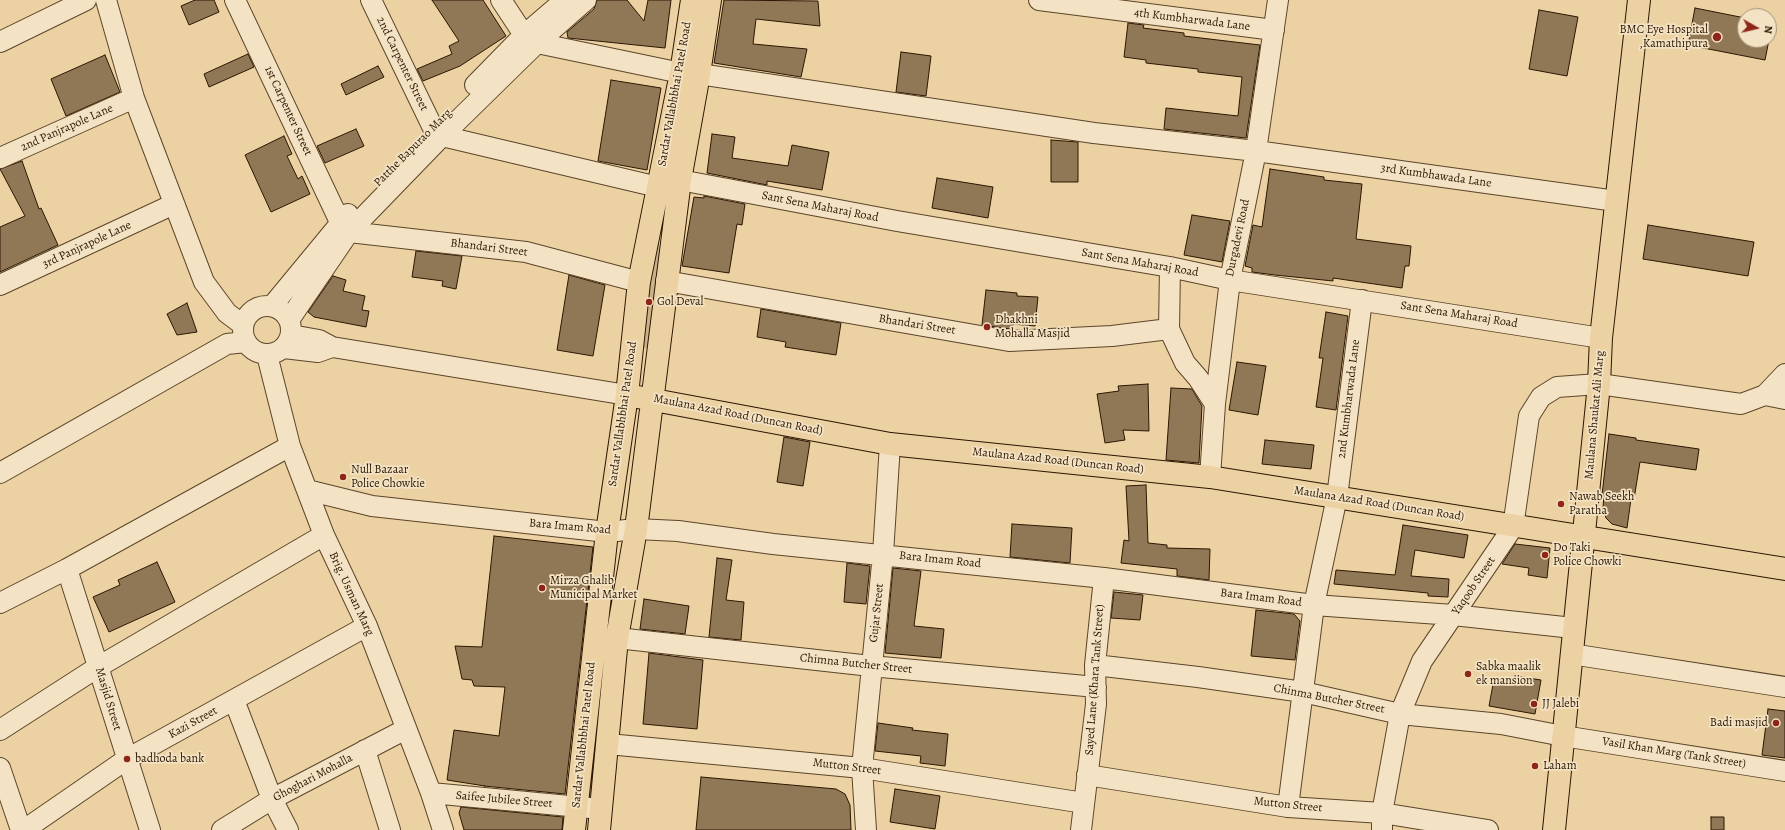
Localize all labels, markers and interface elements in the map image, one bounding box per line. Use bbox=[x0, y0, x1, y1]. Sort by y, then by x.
street label: 4th Kumbharwada Lane bbox=[1133, 6, 1251, 34]
north arrow bbox=[1737, 8, 1777, 48]
street label: 2nd Carpenter Street bbox=[373, 15, 431, 113]
street label: Sardar Vallabhbhai Patel Road bbox=[655, 21, 695, 167]
place label: BMC Eye Hospital ,Kamathipura bbox=[1619, 23, 1708, 51]
text: N bbox=[1760, 25, 1776, 35]
marker: BMC Eye Hospital ,Kamathipura bbox=[1711, 31, 1723, 43]
street label: 1st Carpenter Street bbox=[261, 64, 315, 158]
street label: 2nd Panjrapole Lane bbox=[19, 101, 115, 155]
street label: Patthe Bapurao Marg bbox=[371, 106, 455, 190]
street label: 3rd Kumbhawada Lane bbox=[1380, 161, 1492, 191]
street label: Sant Sena Maharaj Road bbox=[760, 189, 880, 225]
street label: Durgadevi Road bbox=[1223, 198, 1253, 278]
street label: 3rd Panjrapole Lane bbox=[40, 218, 134, 272]
street label: Bhandari Street bbox=[450, 236, 528, 260]
street label: Sant Sena Maharaj Road bbox=[1080, 246, 1200, 280]
place label: Gol Deval bbox=[657, 295, 704, 309]
marker: Gol Deval bbox=[644, 297, 654, 307]
street label: Sant Sena Maharaj Road bbox=[1399, 299, 1519, 331]
street label: Bhandari Street bbox=[878, 312, 956, 338]
place label: Dhakhni Mohalla Masjid bbox=[995, 313, 1070, 341]
marker: Dhakhni Mohalla Masjid bbox=[982, 322, 992, 332]
street label: 2nd Kumbharwada Lane bbox=[1335, 339, 1363, 459]
street label: Sardar Vallabhbhai Patel Road bbox=[606, 340, 640, 488]
street label: Maulana Shaukat Ali Marg bbox=[1582, 350, 1608, 480]
street label: Maulana Azad Road (Duncan Road) bbox=[652, 392, 824, 438]
street label: Maulana Azad Road (Duncan Road) bbox=[972, 445, 1144, 477]
place label: Null Bazaar Police Chowkie bbox=[351, 463, 425, 491]
marker: Null Bazaar Police Chowkie bbox=[338, 472, 348, 482]
street label: Maulana Azad Road (Duncan Road) bbox=[1293, 483, 1465, 525]
place label: Nawab Seekh Paratha bbox=[1569, 490, 1634, 518]
marker: Nawab Seekh Paratha bbox=[1556, 499, 1566, 509]
street label: Bara Imam Road bbox=[528, 516, 612, 538]
place label: Do Taki Police Chowki bbox=[1553, 541, 1622, 569]
street label: Bara Imam Road bbox=[898, 549, 982, 571]
street label: Brig. Usman Marg bbox=[325, 550, 377, 638]
marker: Do Taki Police Chowki bbox=[1540, 550, 1550, 560]
street label: Yaqoob Street bbox=[1449, 554, 1499, 618]
place label: Mirza Ghalib Municipal Market bbox=[550, 574, 637, 602]
marker: Mirza Ghalib Municipal Market bbox=[537, 583, 547, 593]
street label: Gujar Street bbox=[867, 583, 887, 643]
street label: Bara Imam Road bbox=[1219, 586, 1303, 610]
street label: Sayed Lane (Khara Tank Street) bbox=[1083, 604, 1107, 756]
street label: Chimna Butcher Street bbox=[799, 651, 913, 677]
place label: Sabka maalik ek mansion bbox=[1476, 660, 1541, 688]
street label: Sardar Vallabhbhai Patel Road bbox=[569, 661, 599, 809]
street label: Masjid Street bbox=[92, 666, 124, 732]
marker: Sabka maalik ek mansion bbox=[1463, 669, 1473, 679]
street label: Chinma Butcher Street bbox=[1272, 681, 1386, 717]
place label: JJ Jalebi bbox=[1542, 697, 1579, 711]
marker: JJ Jalebi bbox=[1529, 699, 1539, 709]
street label: Kazi Street bbox=[166, 704, 220, 742]
place label: Badi masjid bbox=[1710, 716, 1768, 730]
marker: Badi masjid bbox=[1771, 718, 1781, 728]
street label: Vasil Khan Marg (Tank Street) bbox=[1601, 735, 1747, 771]
street label: Ghoghari Mohalla bbox=[271, 751, 355, 805]
place label: badhoda bank bbox=[135, 752, 204, 766]
marker: badhoda bank bbox=[122, 754, 132, 764]
street label: Mutton Street bbox=[812, 756, 882, 778]
place label: Laham bbox=[1543, 759, 1577, 773]
marker: Laham bbox=[1530, 761, 1540, 771]
street label: Saifee Jubilee Street bbox=[455, 789, 553, 811]
street label: Mutton Street bbox=[1253, 794, 1323, 816]

